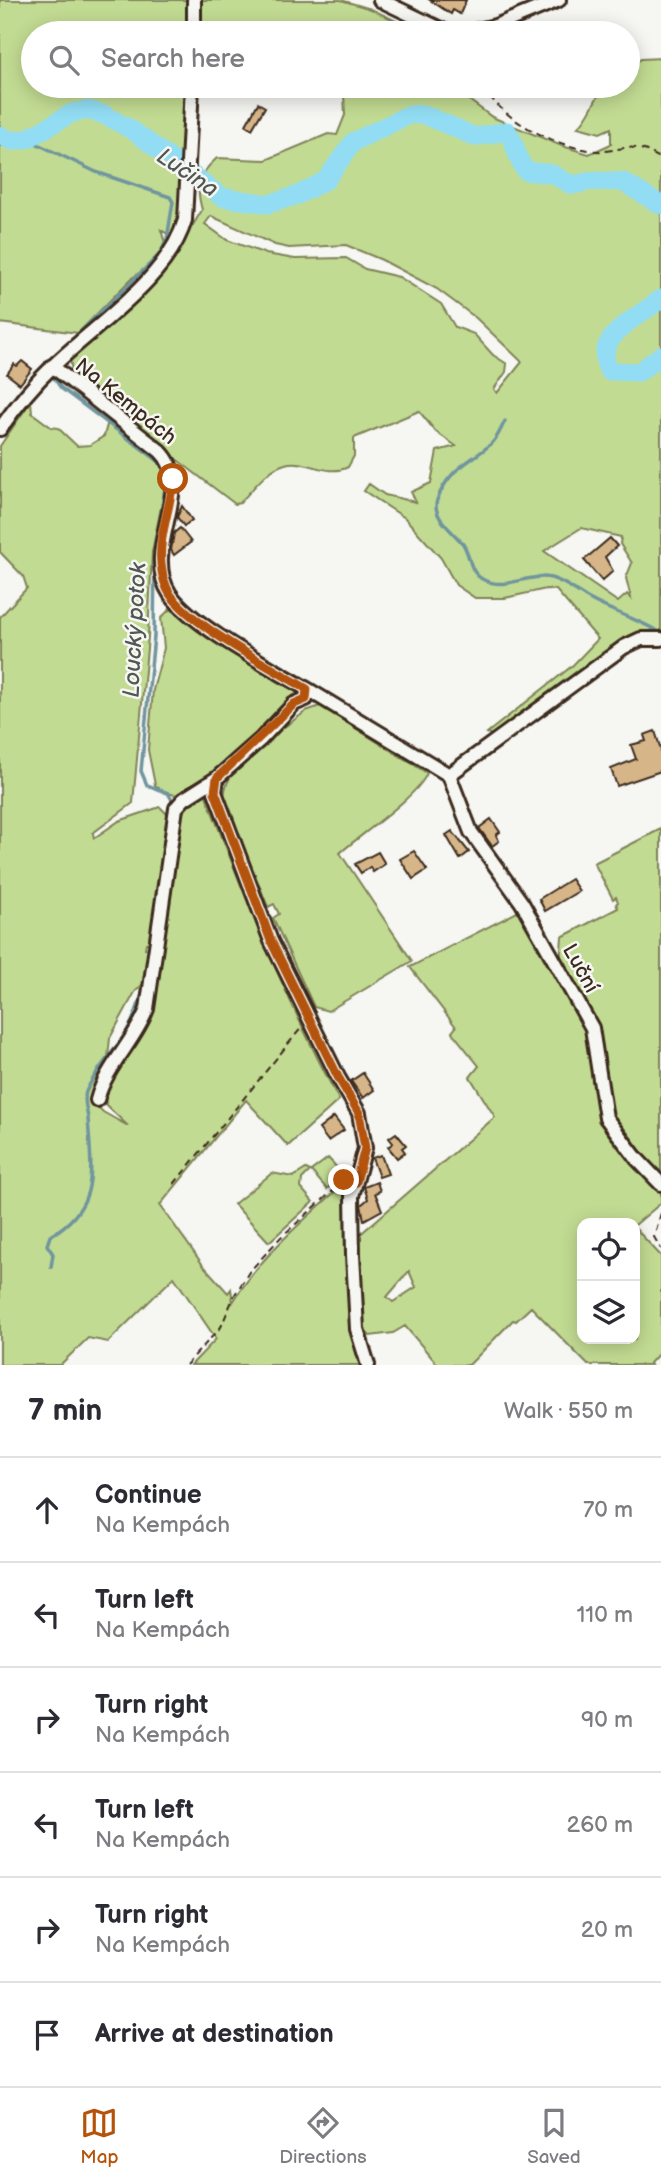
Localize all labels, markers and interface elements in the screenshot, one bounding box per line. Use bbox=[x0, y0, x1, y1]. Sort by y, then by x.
search box bbox=[21, 21, 640, 98]
icon: search bbox=[45, 41, 83, 79]
text: Search here bbox=[101, 44, 245, 75]
water label: Lučina bbox=[151, 142, 223, 203]
street label: Na Kempách bbox=[70, 353, 181, 450]
route start bbox=[157, 463, 188, 494]
water label: Loucký potok bbox=[117, 561, 153, 698]
street label: Luční bbox=[557, 939, 605, 998]
route end bbox=[328, 1164, 359, 1195]
map controls bbox=[577, 1218, 640, 1344]
button: locate bbox=[577, 1218, 640, 1281]
button: layers bbox=[577, 1281, 640, 1344]
text: 7 min bbox=[28, 1393, 102, 1429]
text: Walk · 550 m bbox=[504, 1397, 633, 1425]
text: Continue bbox=[95, 1480, 202, 1511]
icon: ahead bbox=[28, 1491, 66, 1529]
text: 70 m bbox=[583, 1496, 633, 1524]
text: Na Kempách bbox=[95, 1511, 230, 1539]
text: Turn left bbox=[95, 1585, 194, 1616]
icon: left bbox=[28, 1596, 66, 1634]
text: 110 m bbox=[576, 1601, 633, 1629]
text: Na Kempách bbox=[95, 1616, 230, 1644]
text: Turn right bbox=[95, 1690, 208, 1721]
icon: right bbox=[28, 1701, 66, 1739]
text: 90 m bbox=[581, 1706, 633, 1734]
text: Na Kempách bbox=[95, 1721, 230, 1749]
text: Turn left bbox=[95, 1795, 194, 1826]
icon: left bbox=[28, 1806, 66, 1844]
text: 260 m bbox=[567, 1811, 633, 1839]
text: Na Kempách bbox=[95, 1826, 230, 1854]
text: Turn right bbox=[95, 1900, 208, 1931]
icon: right bbox=[28, 1911, 66, 1949]
text: 20 m bbox=[581, 1916, 633, 1944]
text: Na Kempách bbox=[95, 1931, 230, 1959]
icon: arrive bbox=[28, 2016, 66, 2054]
text: Arrive at destination bbox=[95, 2019, 334, 2050]
tab: Map bbox=[80, 2104, 119, 2169]
tab: Directions bbox=[279, 2104, 367, 2169]
tab: Saved bbox=[527, 2104, 581, 2169]

